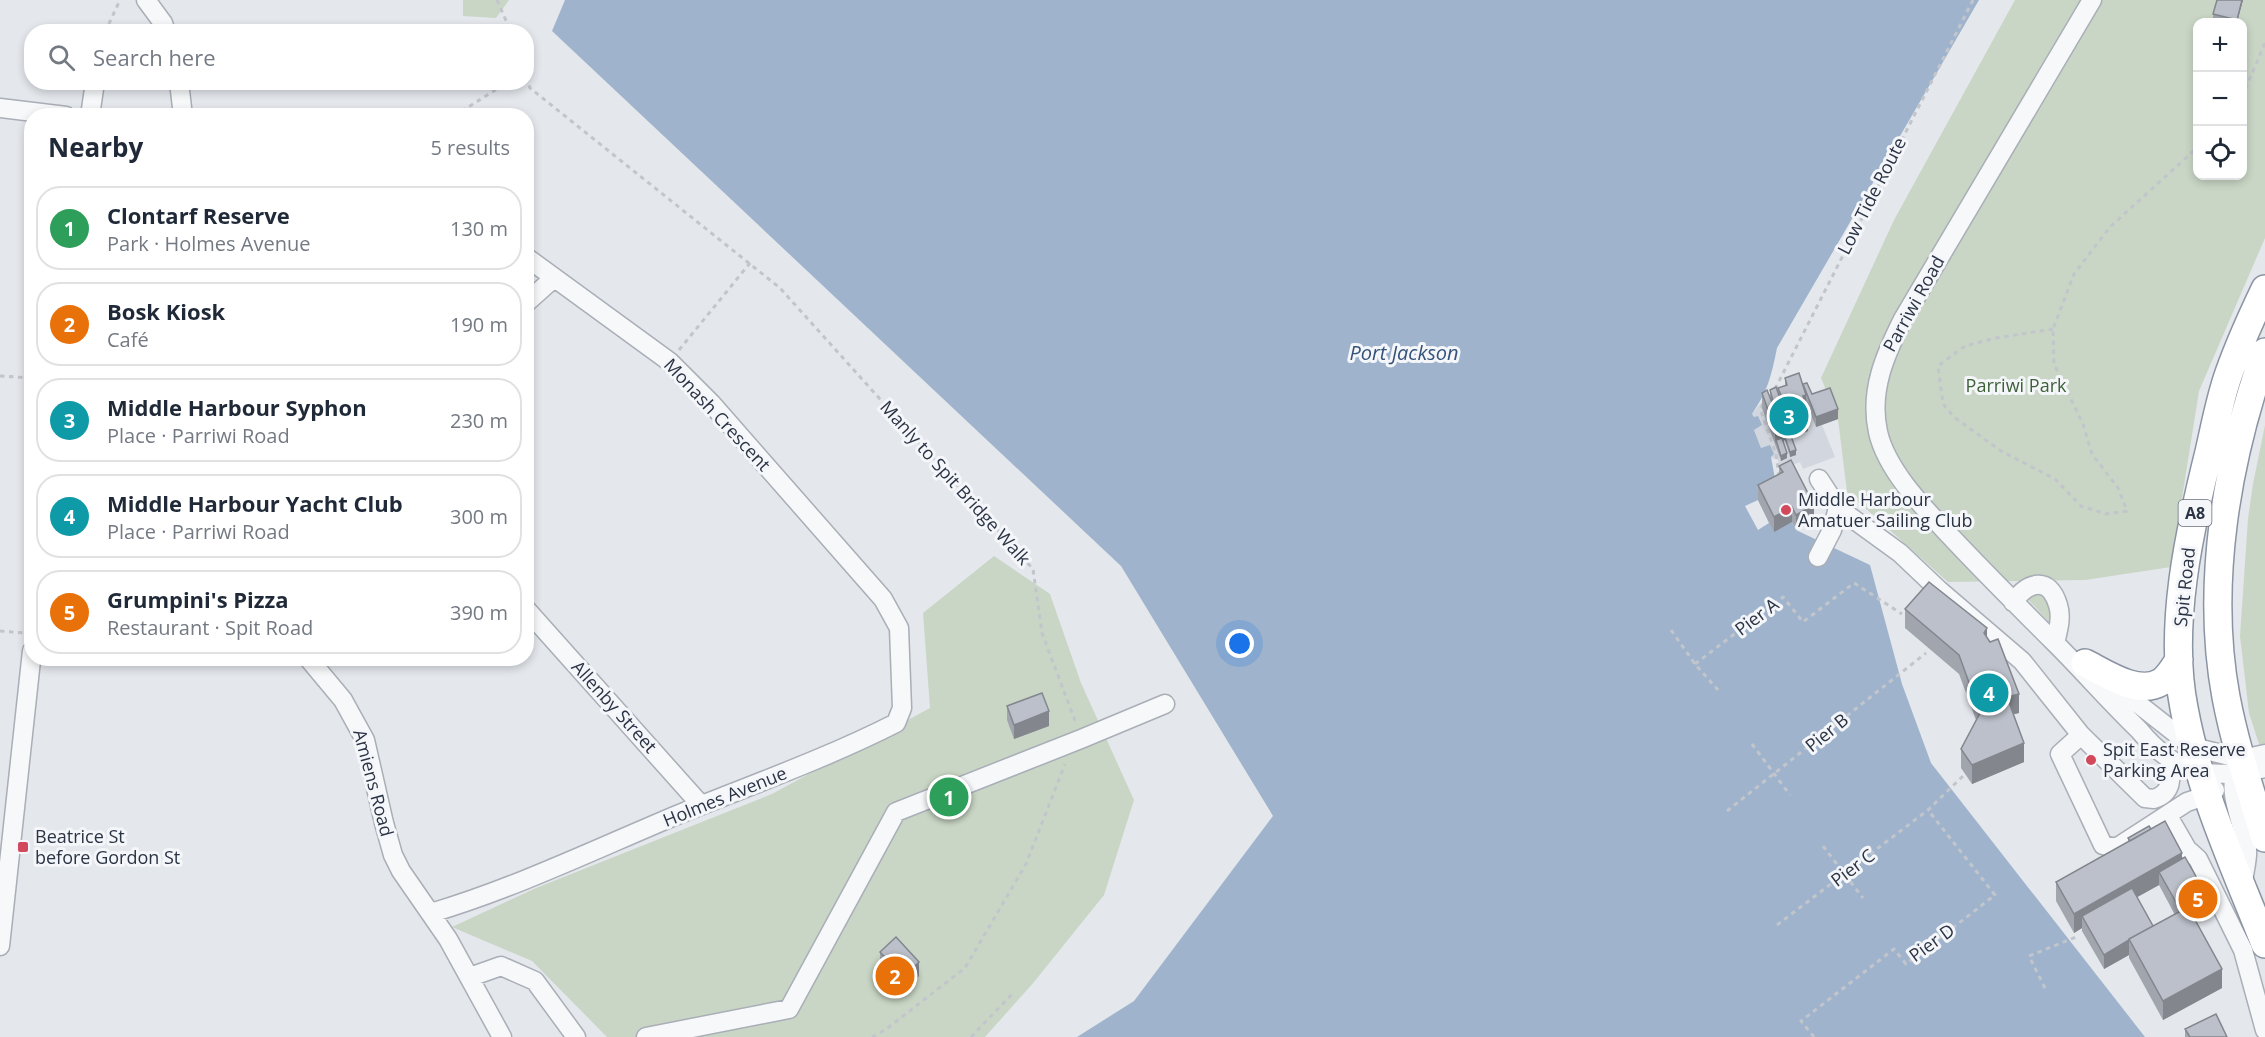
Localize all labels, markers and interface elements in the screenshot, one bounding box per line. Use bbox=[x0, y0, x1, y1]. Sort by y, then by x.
map controls bbox=[2193, 18, 2247, 180]
button: + bbox=[2193, 18, 2247, 72]
search box bbox=[24, 24, 534, 90]
icon: search bbox=[45, 41, 78, 74]
text: Search here bbox=[93, 42, 216, 72]
button: − bbox=[2193, 72, 2247, 126]
button: locate bbox=[2193, 126, 2247, 180]
text: Nearby bbox=[48, 129, 143, 165]
street label: Low Tide Route bbox=[1831, 133, 1911, 258]
text: 5 results bbox=[430, 134, 510, 161]
text: Clontarf Reserve bbox=[107, 200, 290, 230]
text: 1 bbox=[64, 215, 75, 242]
text: 130 m bbox=[450, 215, 508, 242]
text: Park · Holmes Avenue bbox=[107, 230, 310, 257]
street label: Parriwi Road bbox=[1877, 251, 1949, 356]
text: Bosk Kiosk bbox=[107, 296, 225, 326]
text: 2 bbox=[64, 311, 75, 338]
text: 190 m bbox=[450, 311, 508, 338]
text: Café bbox=[107, 326, 149, 353]
water label: Port Jackson bbox=[1349, 339, 1459, 366]
street label: Monash Crescent bbox=[659, 353, 776, 476]
park label: Parriwi Park bbox=[1966, 373, 2067, 397]
text: Middle Harbour Syphon bbox=[107, 392, 367, 422]
pin: 3 bbox=[1770, 394, 1808, 438]
street label: Manly to Spit Bridge Walk bbox=[875, 395, 1036, 570]
text: 3 bbox=[64, 407, 75, 434]
text: 230 m bbox=[450, 407, 508, 434]
text: Place · Parriwi Road bbox=[107, 422, 290, 449]
place label: Middle Harbour Amatuer Sailing Club bbox=[1798, 487, 1973, 532]
text: Middle Harbour Yacht Club bbox=[107, 488, 403, 518]
road number: A8 bbox=[2178, 500, 2212, 526]
text: 4 bbox=[64, 503, 75, 530]
text: 300 m bbox=[450, 503, 508, 530]
marker: Middle Harbour Amatuer Sailing Club bbox=[1779, 503, 1793, 517]
text: Place · Parriwi Road bbox=[107, 518, 290, 545]
street label: Spit Road bbox=[2168, 546, 2200, 628]
text: Grumpini's Pizza bbox=[107, 584, 289, 614]
street label: Pier A bbox=[1730, 592, 1784, 641]
text: 5 bbox=[64, 599, 75, 626]
text: 390 m bbox=[450, 599, 508, 626]
text: Restaurant · Spit Road bbox=[107, 614, 313, 641]
your location bbox=[1225, 629, 1254, 658]
street label: Allenby Street bbox=[567, 655, 663, 758]
pin: 4 bbox=[1970, 670, 2008, 716]
street label: Pier B bbox=[1800, 707, 1853, 757]
street label: Amiens Road bbox=[348, 727, 400, 839]
place label: Spit East Reserve Parking Area bbox=[2103, 737, 2246, 782]
marker: Spit East Reserve Parking Area bbox=[2084, 753, 2098, 767]
street label: Holmes Avenue bbox=[659, 760, 790, 832]
pin: 1 bbox=[930, 774, 968, 820]
place label: Beatrice St before Gordon St bbox=[35, 824, 180, 869]
marker: Beatrice St before Gordon St bbox=[16, 840, 30, 854]
street label: Pier C bbox=[1826, 843, 1879, 891]
pin: 5 bbox=[2178, 876, 2218, 922]
street label: Pier D bbox=[1904, 918, 1959, 967]
pin: 2 bbox=[876, 954, 914, 998]

